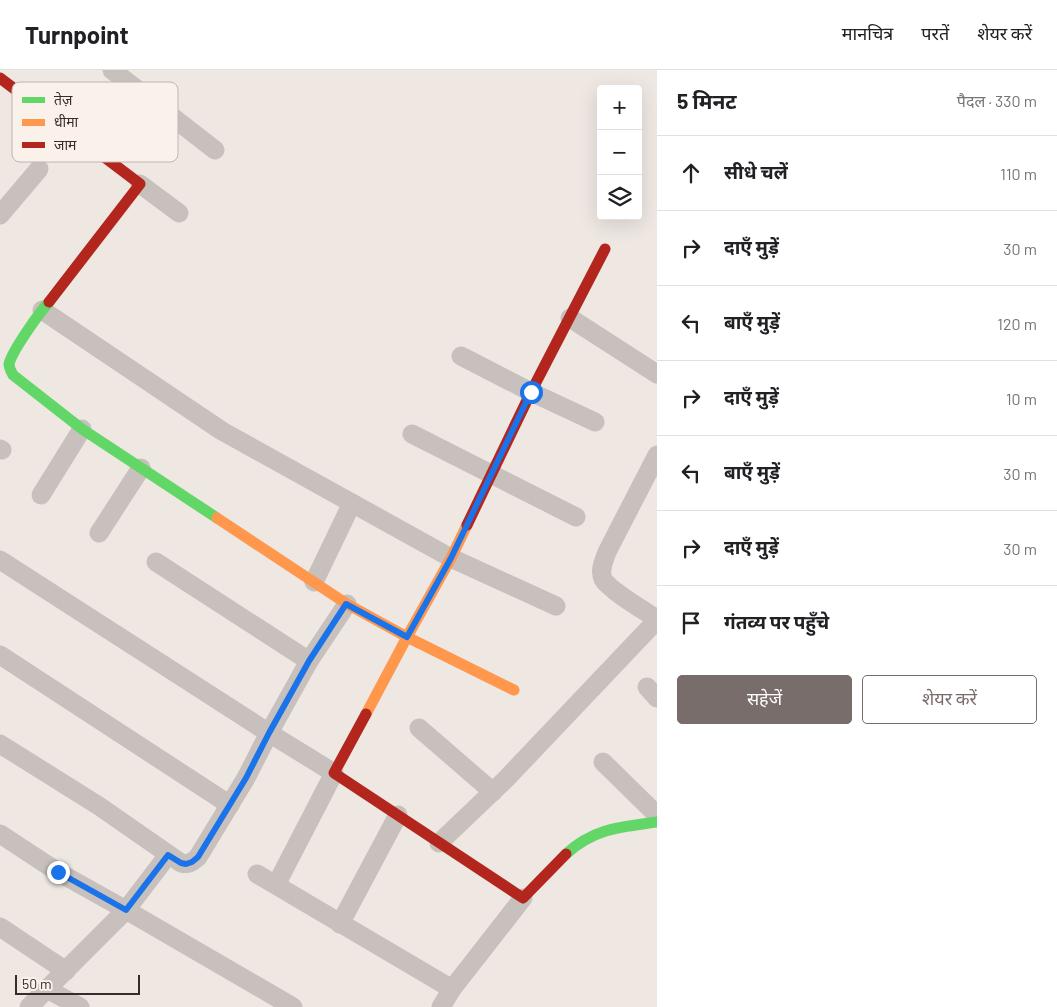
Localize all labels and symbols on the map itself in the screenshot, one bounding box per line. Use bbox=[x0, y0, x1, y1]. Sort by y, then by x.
legend bbox=[12, 82, 178, 162]
text: तेज़ bbox=[54, 91, 73, 108]
text: धीमा bbox=[54, 113, 79, 130]
text: जाम bbox=[54, 136, 77, 153]
route start bbox=[520, 381, 543, 404]
route end bbox=[47, 861, 70, 884]
scale bar bbox=[15, 972, 140, 995]

